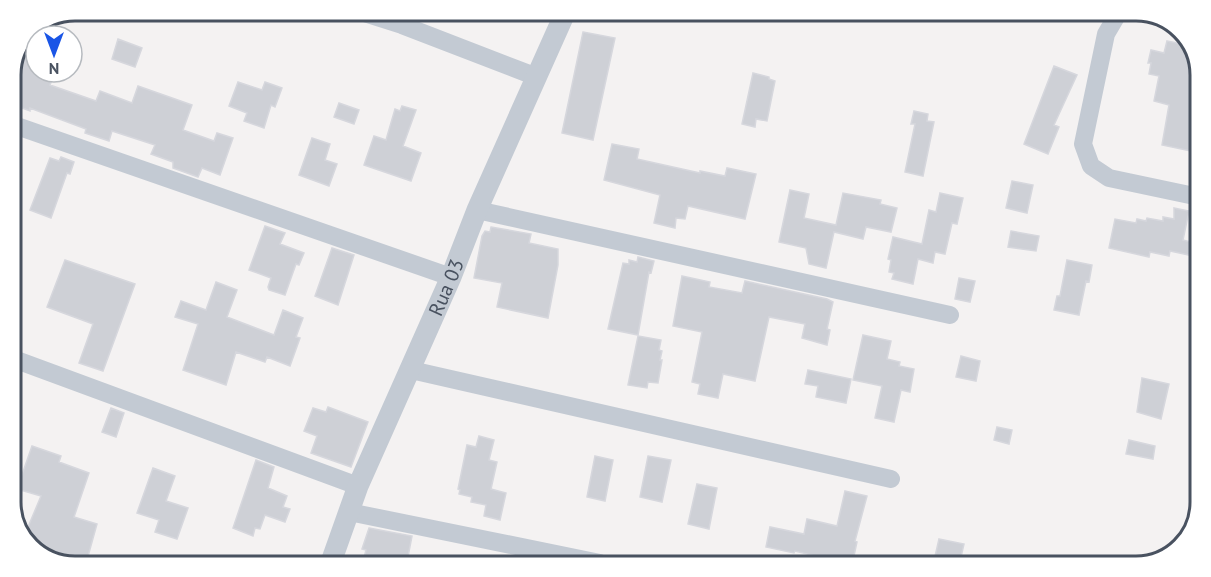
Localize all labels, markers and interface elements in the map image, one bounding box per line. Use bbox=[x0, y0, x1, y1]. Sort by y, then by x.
north arrow bbox=[24, 24, 84, 84]
text: N bbox=[49, 59, 59, 79]
street label: Rua 03 bbox=[422, 255, 470, 320]

